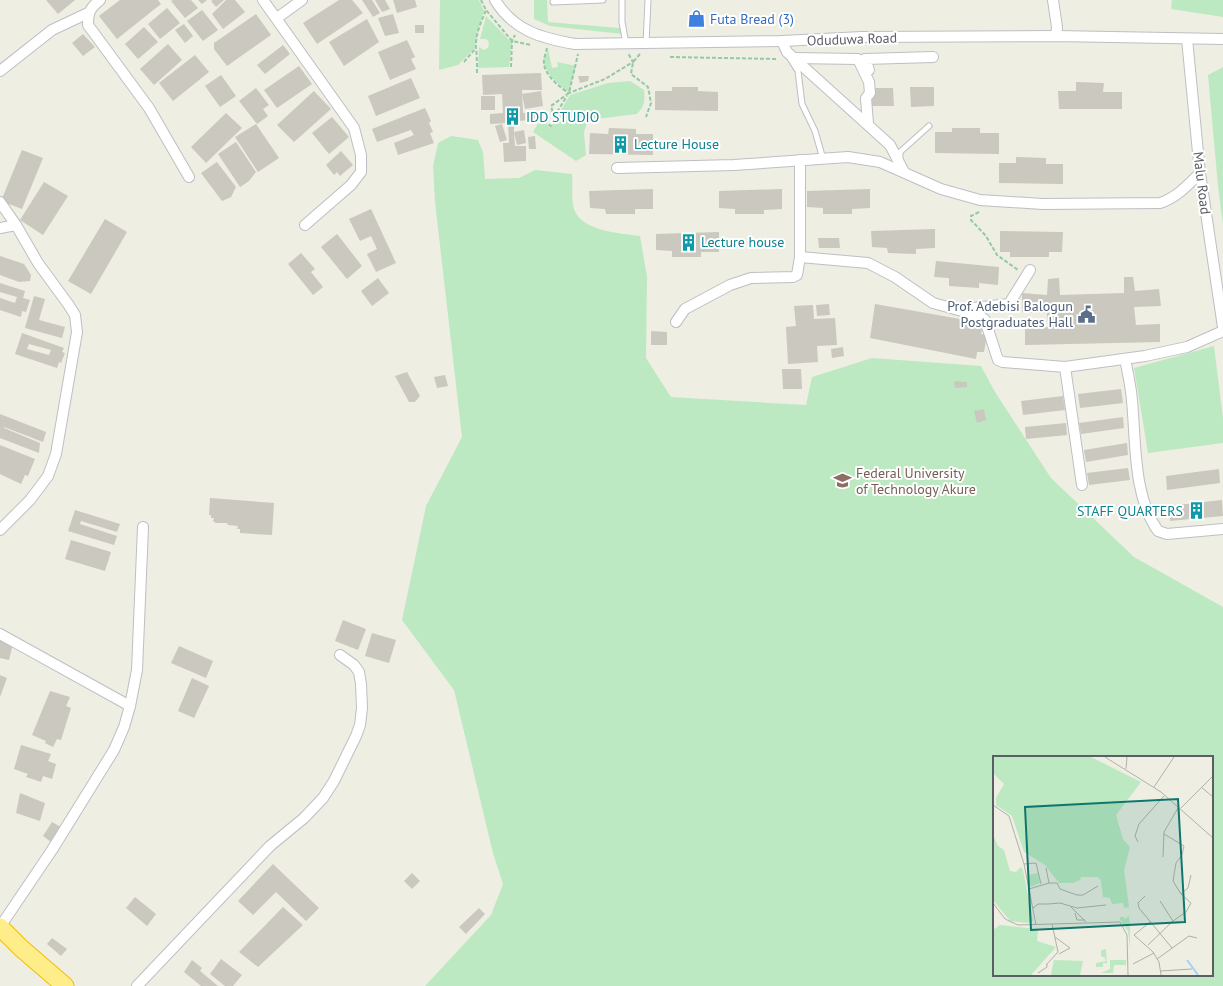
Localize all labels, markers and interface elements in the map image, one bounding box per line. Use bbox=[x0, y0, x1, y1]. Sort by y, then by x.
shop icon: Futa Bread (3) bbox=[687, 9, 707, 29]
place label: Futa Bread (3) bbox=[710, 10, 794, 28]
street label: Oduduwa Road bbox=[807, 28, 897, 50]
building icon: IDD STUDIO bbox=[503, 107, 523, 127]
place label: IDD STUDIO bbox=[526, 108, 599, 126]
building icon: Lecture House bbox=[611, 134, 631, 154]
place label: Lecture House bbox=[634, 135, 719, 153]
street label: Malu Road bbox=[1189, 151, 1215, 215]
building icon: Lecture house bbox=[678, 232, 698, 252]
place label: Lecture house bbox=[701, 233, 784, 251]
place label: Prof. Adebisi Balogun Postgraduates Hall bbox=[947, 297, 1073, 331]
public building icon: Prof. Adebisi Balogun Postgraduates Hall bbox=[1076, 304, 1096, 324]
place label: Federal University of Technology Akure bbox=[856, 464, 976, 498]
school or university icon: Federal University of Technology Akure bbox=[833, 471, 853, 491]
building icon: STAFF QUARTERS bbox=[1186, 501, 1206, 521]
place label: STAFF QUARTERS bbox=[1077, 502, 1183, 520]
inset map bbox=[993, 756, 1213, 976]

